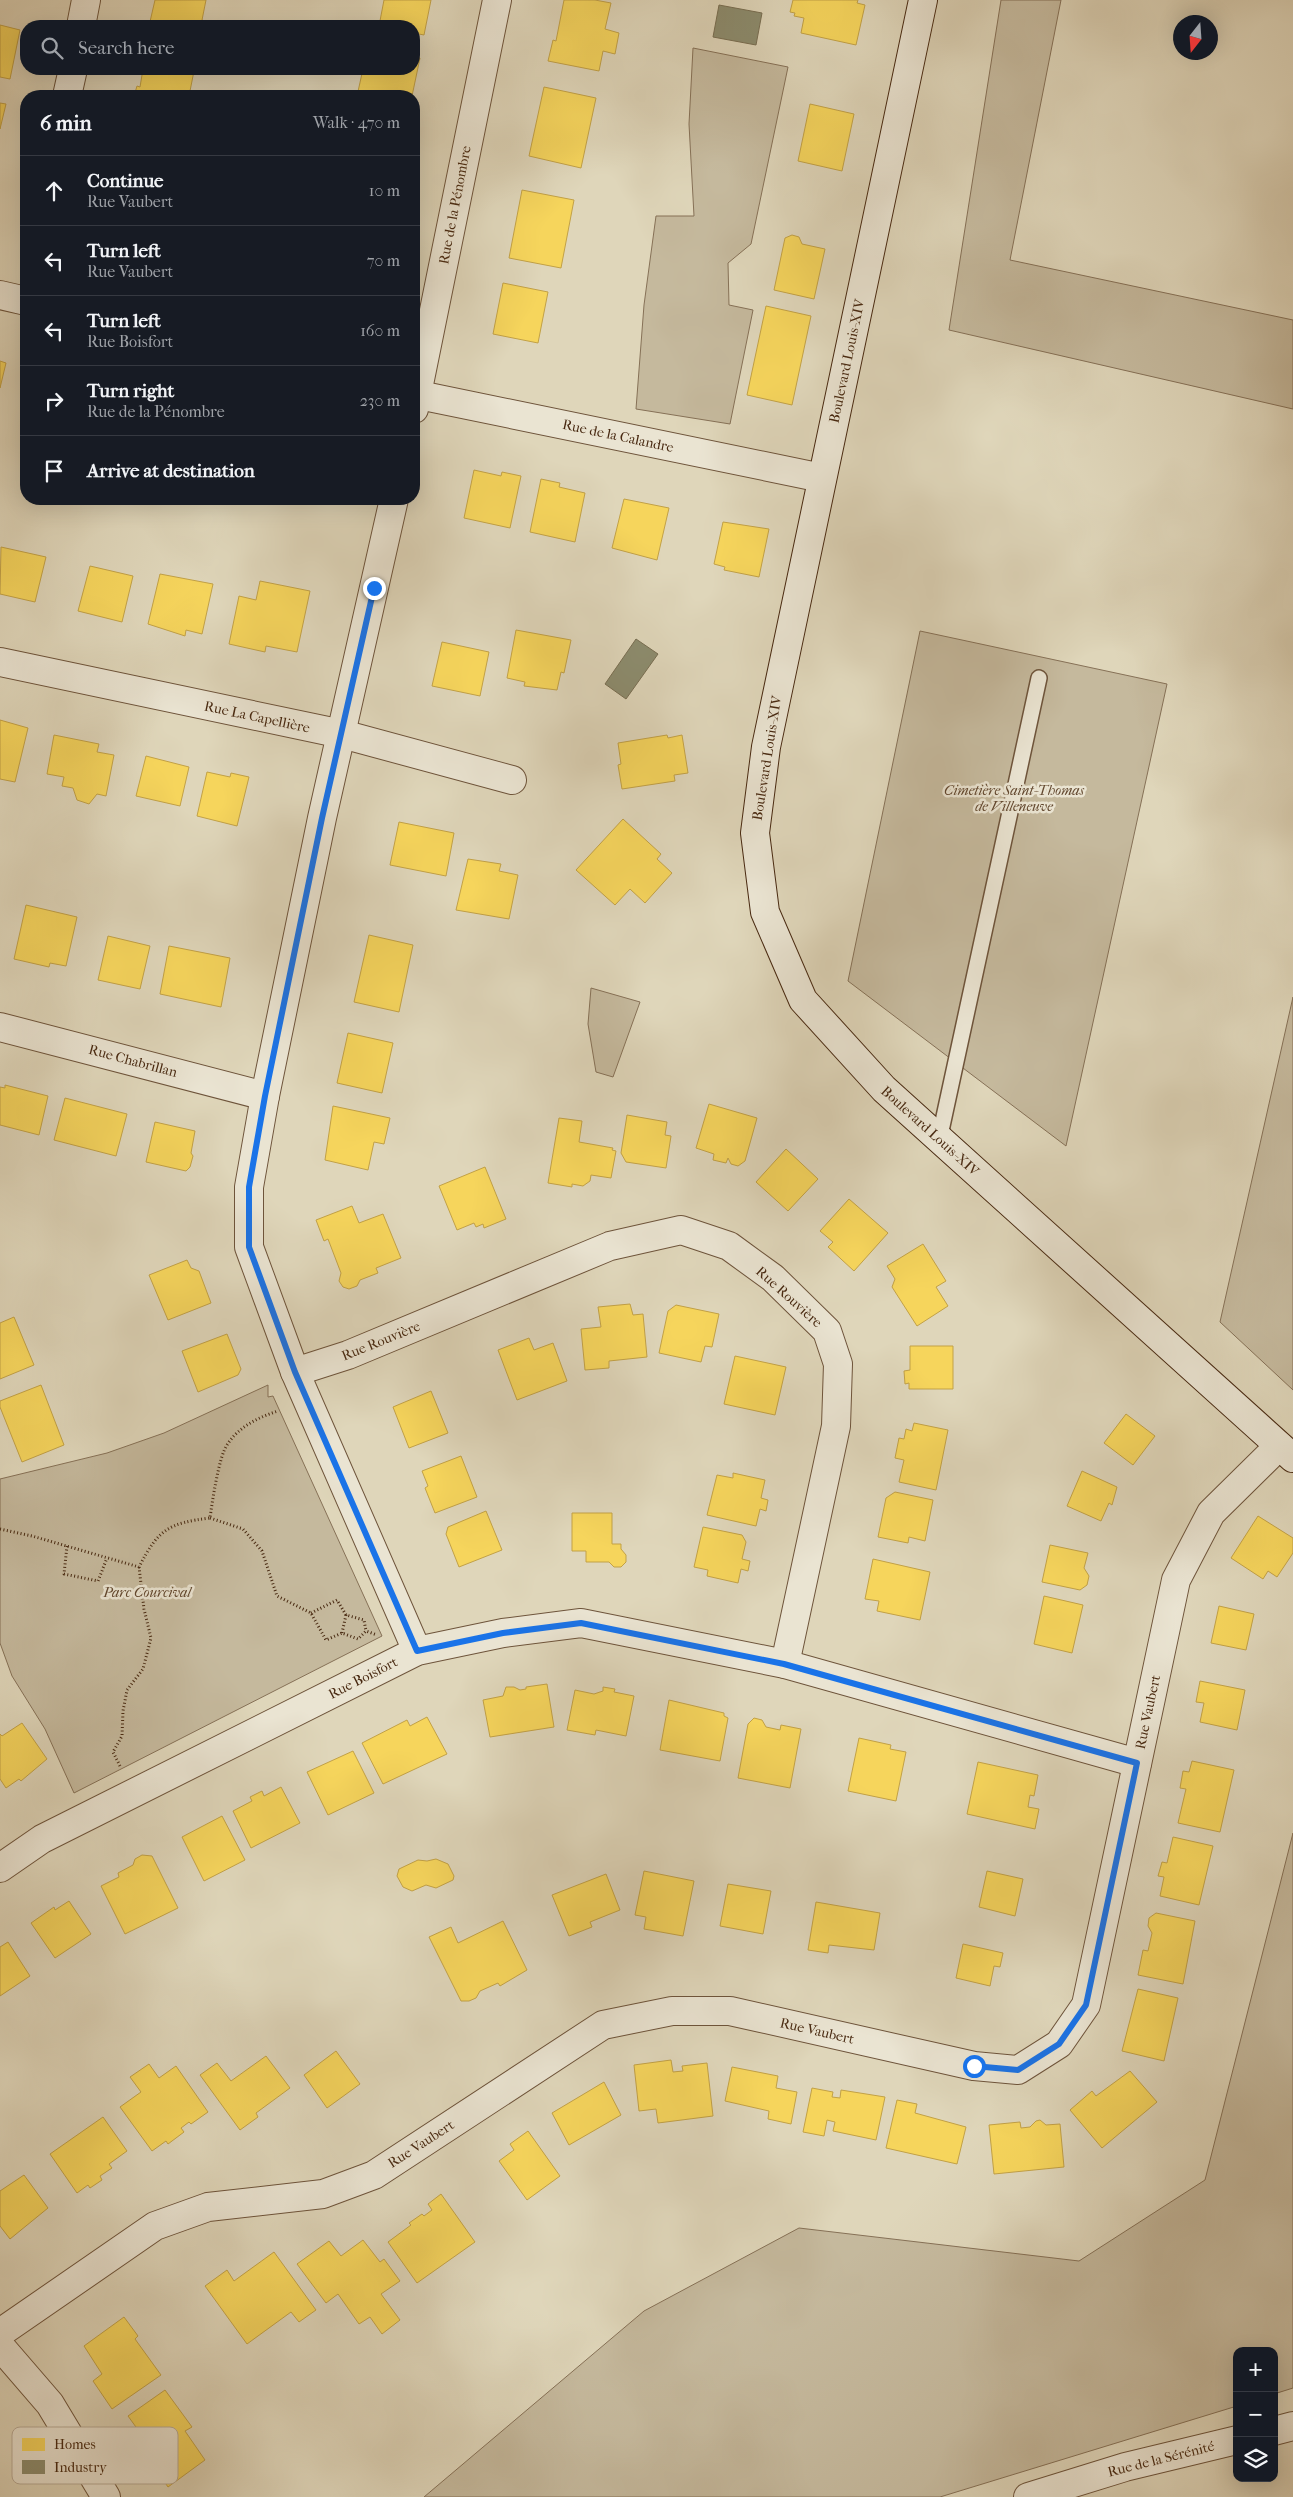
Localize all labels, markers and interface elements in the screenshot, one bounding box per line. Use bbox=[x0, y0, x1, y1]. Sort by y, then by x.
north arrow bbox=[1173, 15, 1218, 60]
search box bbox=[20, 20, 420, 75]
icon: search bbox=[38, 34, 66, 62]
text: Search here bbox=[78, 37, 174, 59]
text: 6 min bbox=[40, 111, 92, 135]
text: Walk · 470 m bbox=[313, 113, 400, 132]
street label: Rue de la Pénombre bbox=[435, 144, 475, 266]
text: Continue bbox=[87, 170, 163, 192]
icon: ahead bbox=[40, 177, 68, 205]
text: 10 m bbox=[369, 181, 400, 200]
text: Rue Vaubert bbox=[87, 192, 173, 211]
text: Turn left bbox=[87, 240, 161, 262]
icon: left bbox=[40, 247, 68, 275]
text: 70 m bbox=[367, 251, 400, 270]
text: Rue Vaubert bbox=[87, 262, 173, 281]
street label: Boulevard Louis-XIV bbox=[826, 297, 869, 424]
text: Turn left bbox=[87, 310, 161, 332]
icon: left bbox=[40, 317, 68, 345]
text: 160 m bbox=[360, 321, 400, 340]
text: Rue Boisfort bbox=[87, 332, 173, 351]
text: Turn right bbox=[87, 380, 174, 402]
icon: right bbox=[40, 387, 68, 415]
text: 230 m bbox=[360, 391, 400, 410]
text: Rue de la Pénombre bbox=[87, 402, 225, 421]
street label: Rue de la Calandre bbox=[561, 416, 675, 456]
icon: arrive bbox=[40, 457, 68, 485]
text: Arrive at destination bbox=[87, 460, 255, 482]
route end bbox=[363, 577, 386, 600]
street label: Boulevard Louis-XIV bbox=[749, 694, 785, 822]
street label: Rue La Capellière bbox=[203, 698, 311, 737]
park label: Cimetière Saint-Thomas de Villeneuve bbox=[944, 782, 1085, 815]
street label: Rue Chabrillan bbox=[87, 1041, 179, 1081]
street label: Boulevard Louis-XIV bbox=[877, 1082, 983, 1180]
street label: Rue Rouvière bbox=[752, 1263, 826, 1331]
street label: Rue Rouvière bbox=[339, 1317, 423, 1364]
park label: Parc Courcival bbox=[102, 1584, 192, 1601]
street label: Rue Boisfort bbox=[325, 1653, 401, 1703]
street label: Rue Vaubert bbox=[1132, 1673, 1164, 1751]
street label: Rue Vaubert bbox=[778, 2014, 856, 2048]
route start bbox=[963, 2055, 986, 2078]
street label: Rue Vaubert bbox=[385, 2116, 457, 2172]
map controls bbox=[1233, 2347, 1278, 2482]
button: + bbox=[1233, 2347, 1278, 2392]
button: − bbox=[1233, 2392, 1278, 2437]
legend bbox=[12, 2427, 178, 2484]
text: Homes bbox=[54, 2436, 96, 2453]
street label: Rue de la Sérénité bbox=[1106, 2437, 1216, 2481]
button: layers bbox=[1233, 2437, 1278, 2482]
text: Industry bbox=[54, 2459, 107, 2476]

